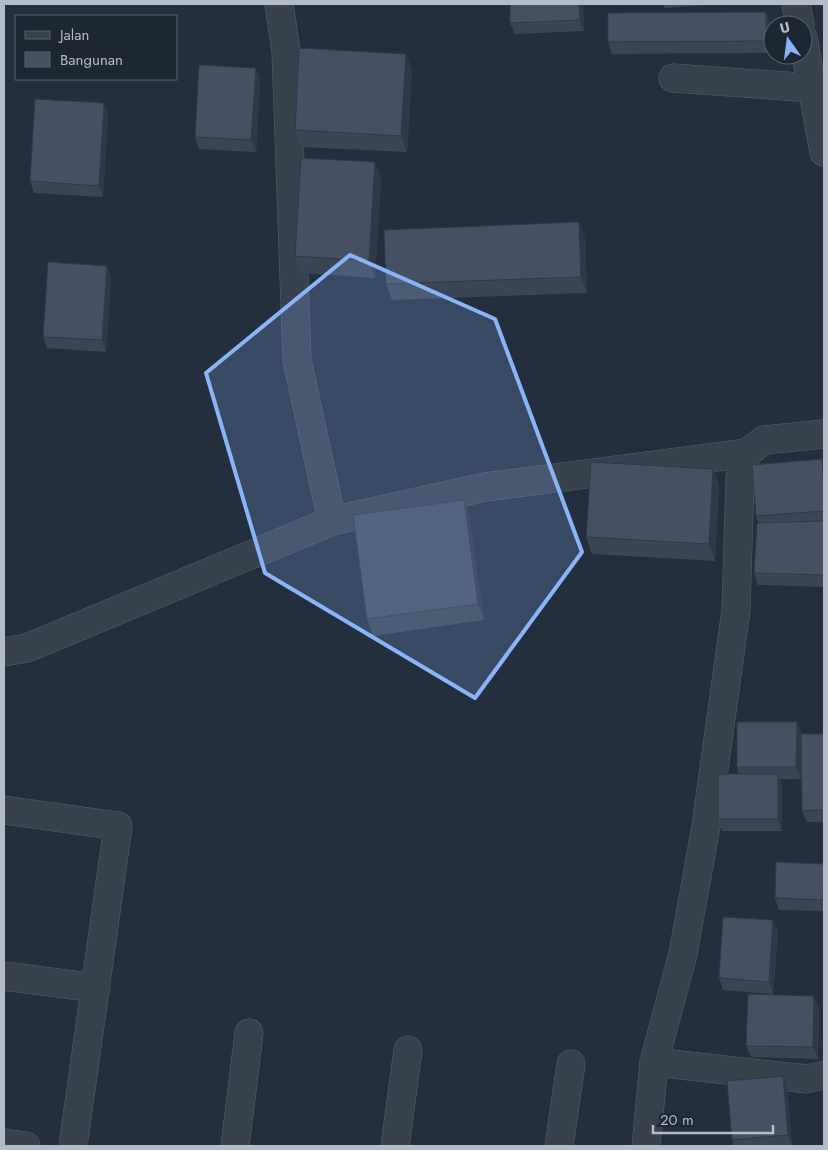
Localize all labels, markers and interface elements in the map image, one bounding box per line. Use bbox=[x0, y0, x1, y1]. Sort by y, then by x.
legend bbox=[15, 15, 178, 80]
north arrow bbox=[763, 15, 813, 65]
text: U bbox=[778, 16, 792, 38]
text: Jalan bbox=[58, 24, 89, 46]
text: Bangunan bbox=[60, 49, 123, 71]
scale bar bbox=[653, 1102, 773, 1134]
text: 20 m bbox=[660, 1109, 694, 1131]

